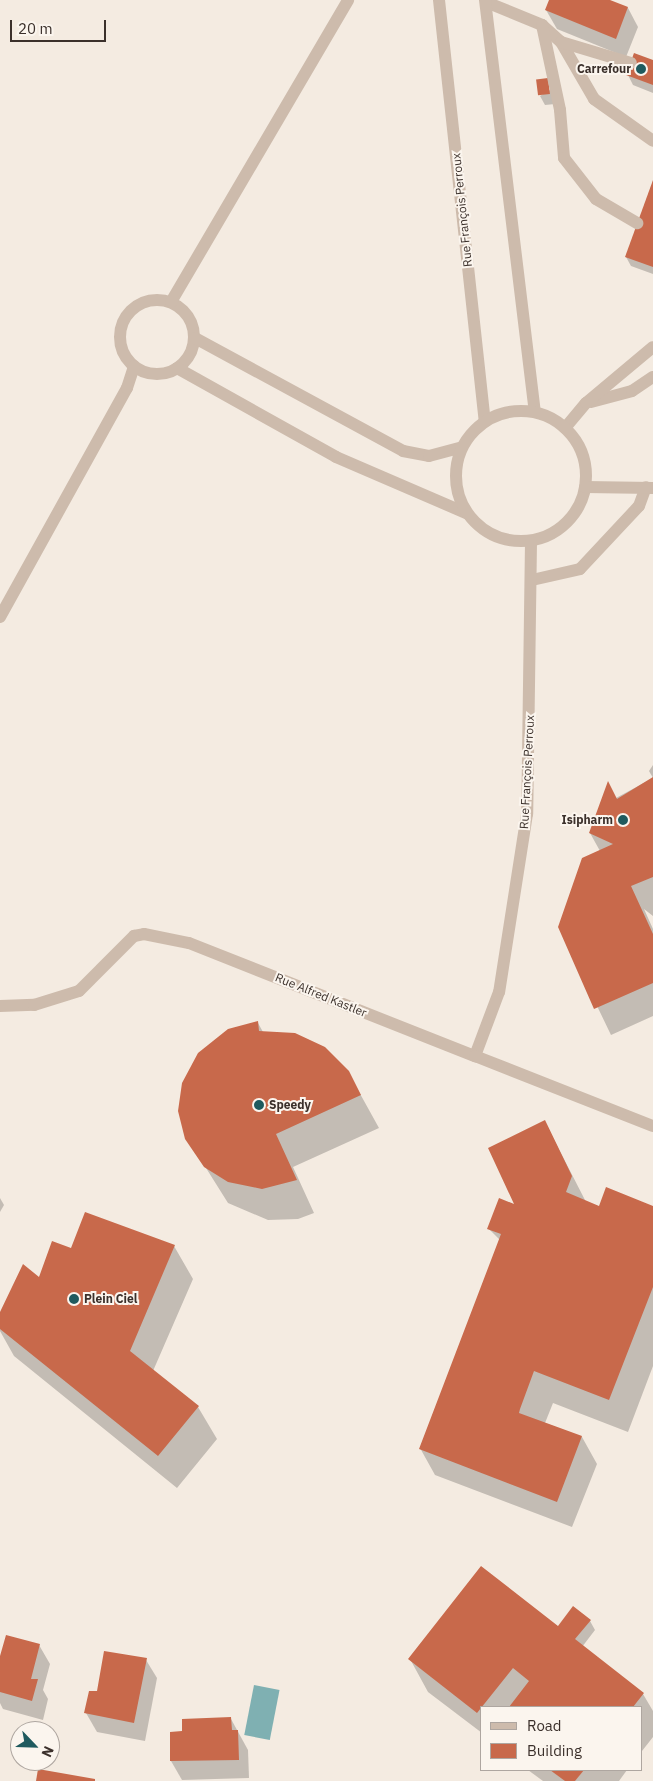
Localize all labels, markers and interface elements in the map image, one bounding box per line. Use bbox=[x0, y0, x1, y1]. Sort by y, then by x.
scale bar bbox=[12, 10, 109, 42]
text: 20 m bbox=[18, 19, 53, 38]
place label: Carrefour bbox=[577, 62, 631, 76]
marker: Carrefour bbox=[635, 63, 647, 75]
street label: Rue François Perroux bbox=[449, 152, 475, 268]
street label: Rue François Perroux bbox=[517, 715, 537, 829]
place label: Isipharm bbox=[562, 813, 613, 827]
marker: Isipharm bbox=[617, 814, 629, 826]
street label: Rue Alfred Kastler bbox=[273, 970, 369, 1020]
place label: Speedy bbox=[269, 1098, 311, 1112]
marker: Speedy bbox=[253, 1099, 265, 1111]
place label: Plein Ciel bbox=[84, 1292, 137, 1306]
marker: Plein Ciel bbox=[68, 1293, 80, 1305]
legend bbox=[480, 1706, 643, 1771]
text: Road bbox=[527, 1716, 562, 1735]
north arrow bbox=[10, 1721, 60, 1771]
text: Building bbox=[527, 1741, 582, 1760]
text: N bbox=[38, 1743, 58, 1760]

